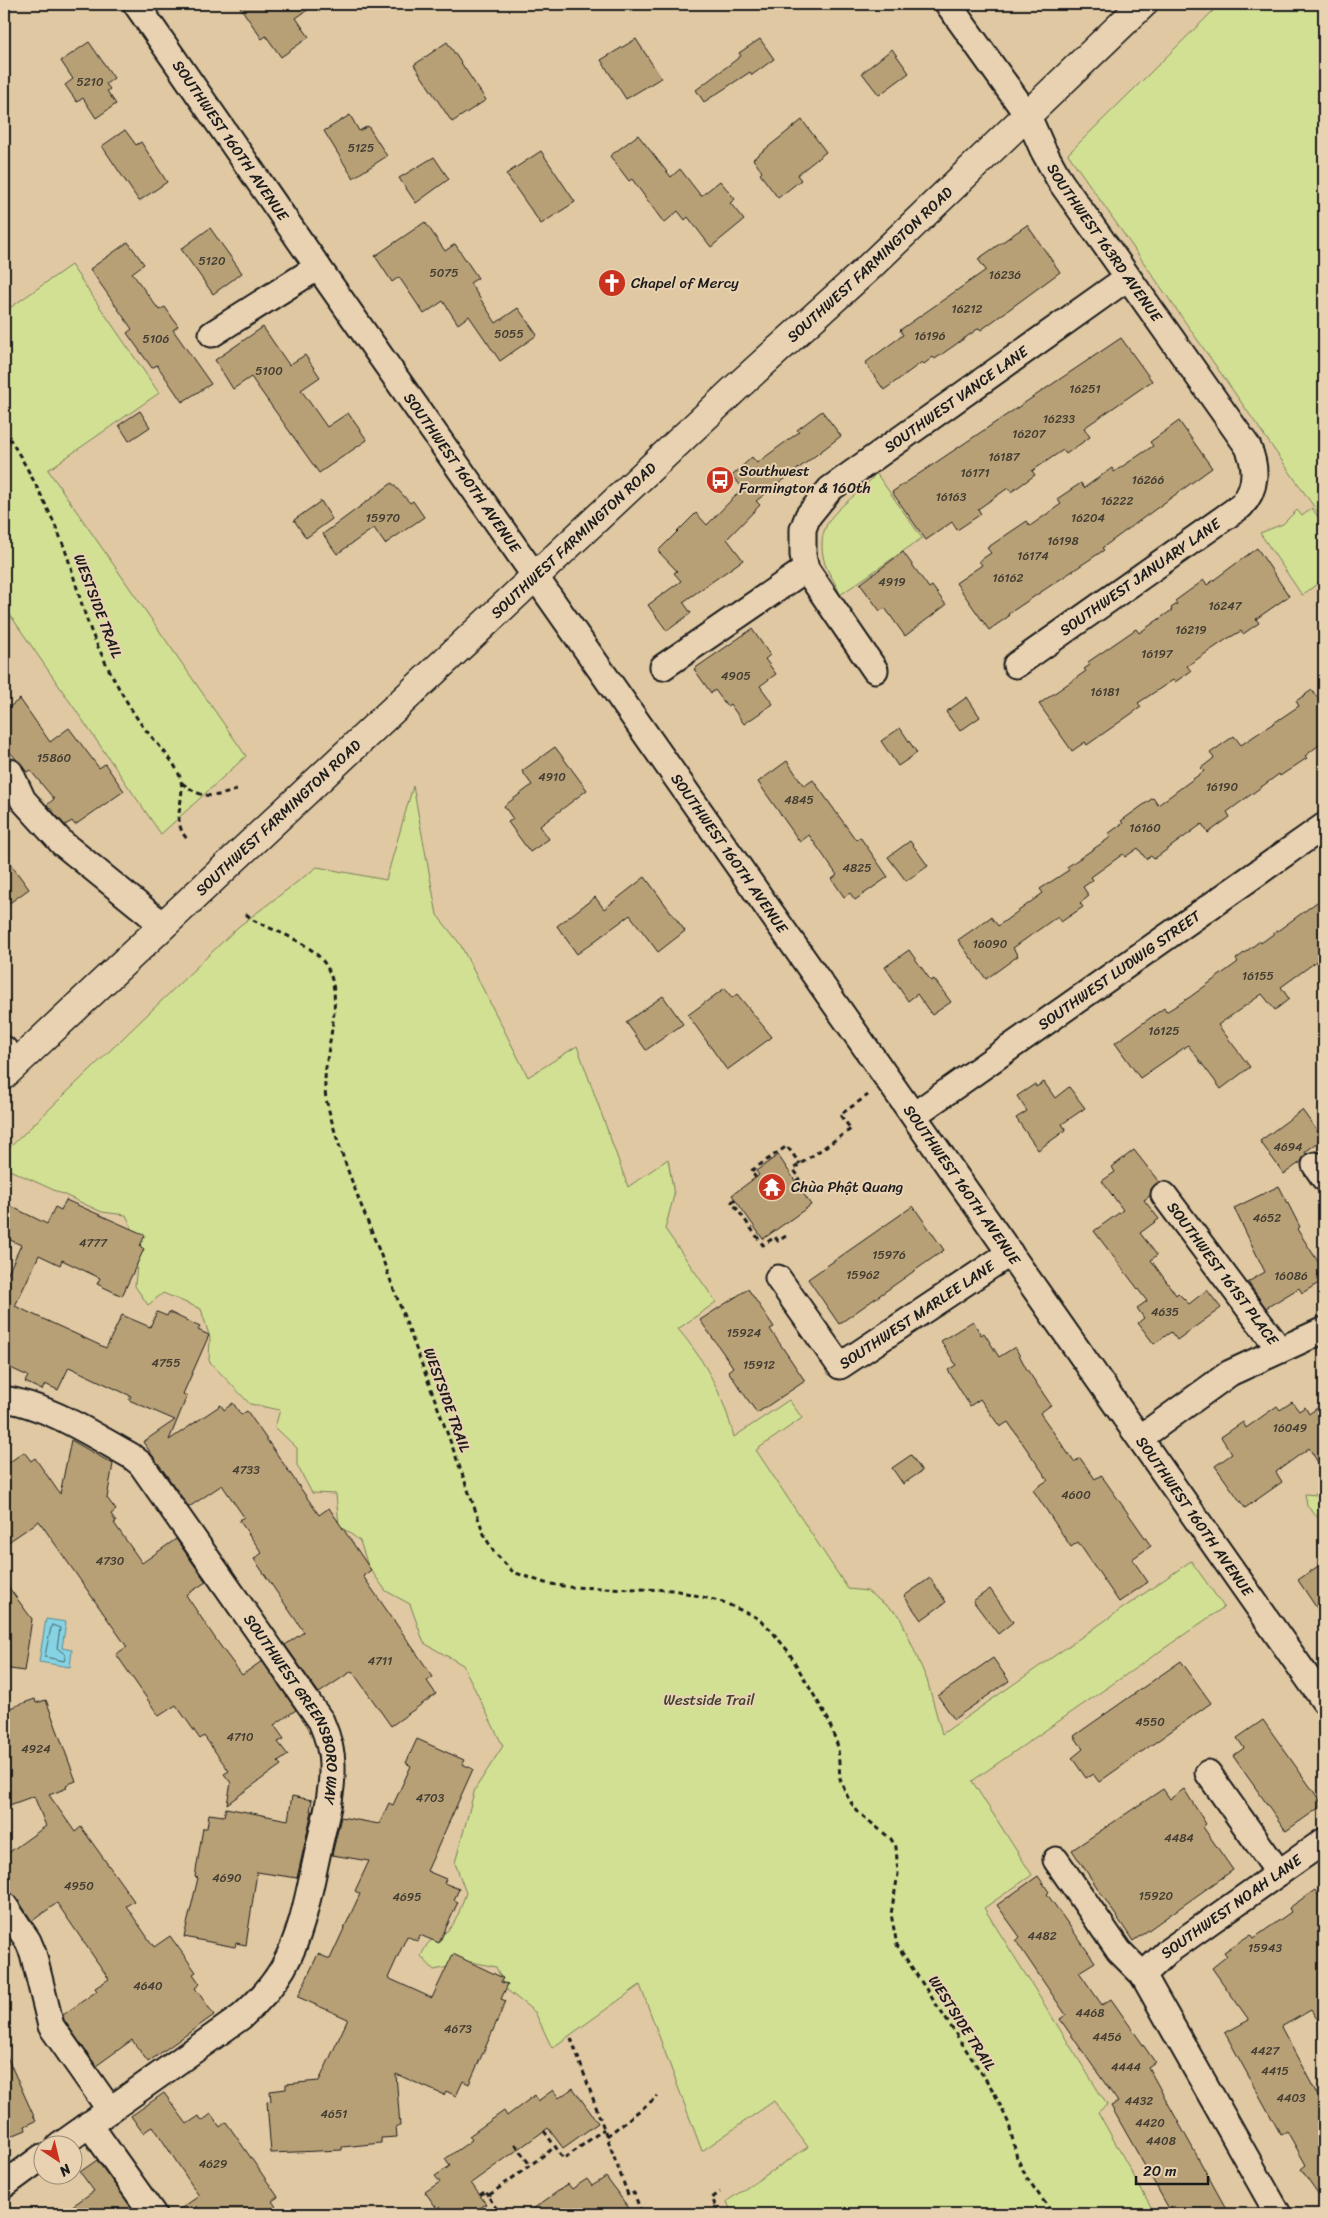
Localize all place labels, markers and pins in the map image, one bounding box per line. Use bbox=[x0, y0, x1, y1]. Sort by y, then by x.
church icon: Chapel of Mercy bbox=[597, 268, 627, 298]
place label: Chapel of Mercy bbox=[631, 270, 739, 296]
place label: Southwest Farmington & 160th bbox=[739, 458, 871, 501]
bus stop icon: Southwest Farmington & 160th bbox=[705, 465, 735, 495]
temple icon: Chùa Phật Quang bbox=[757, 1172, 787, 1202]
place label: Chùa Phật Quang bbox=[791, 1174, 903, 1200]

